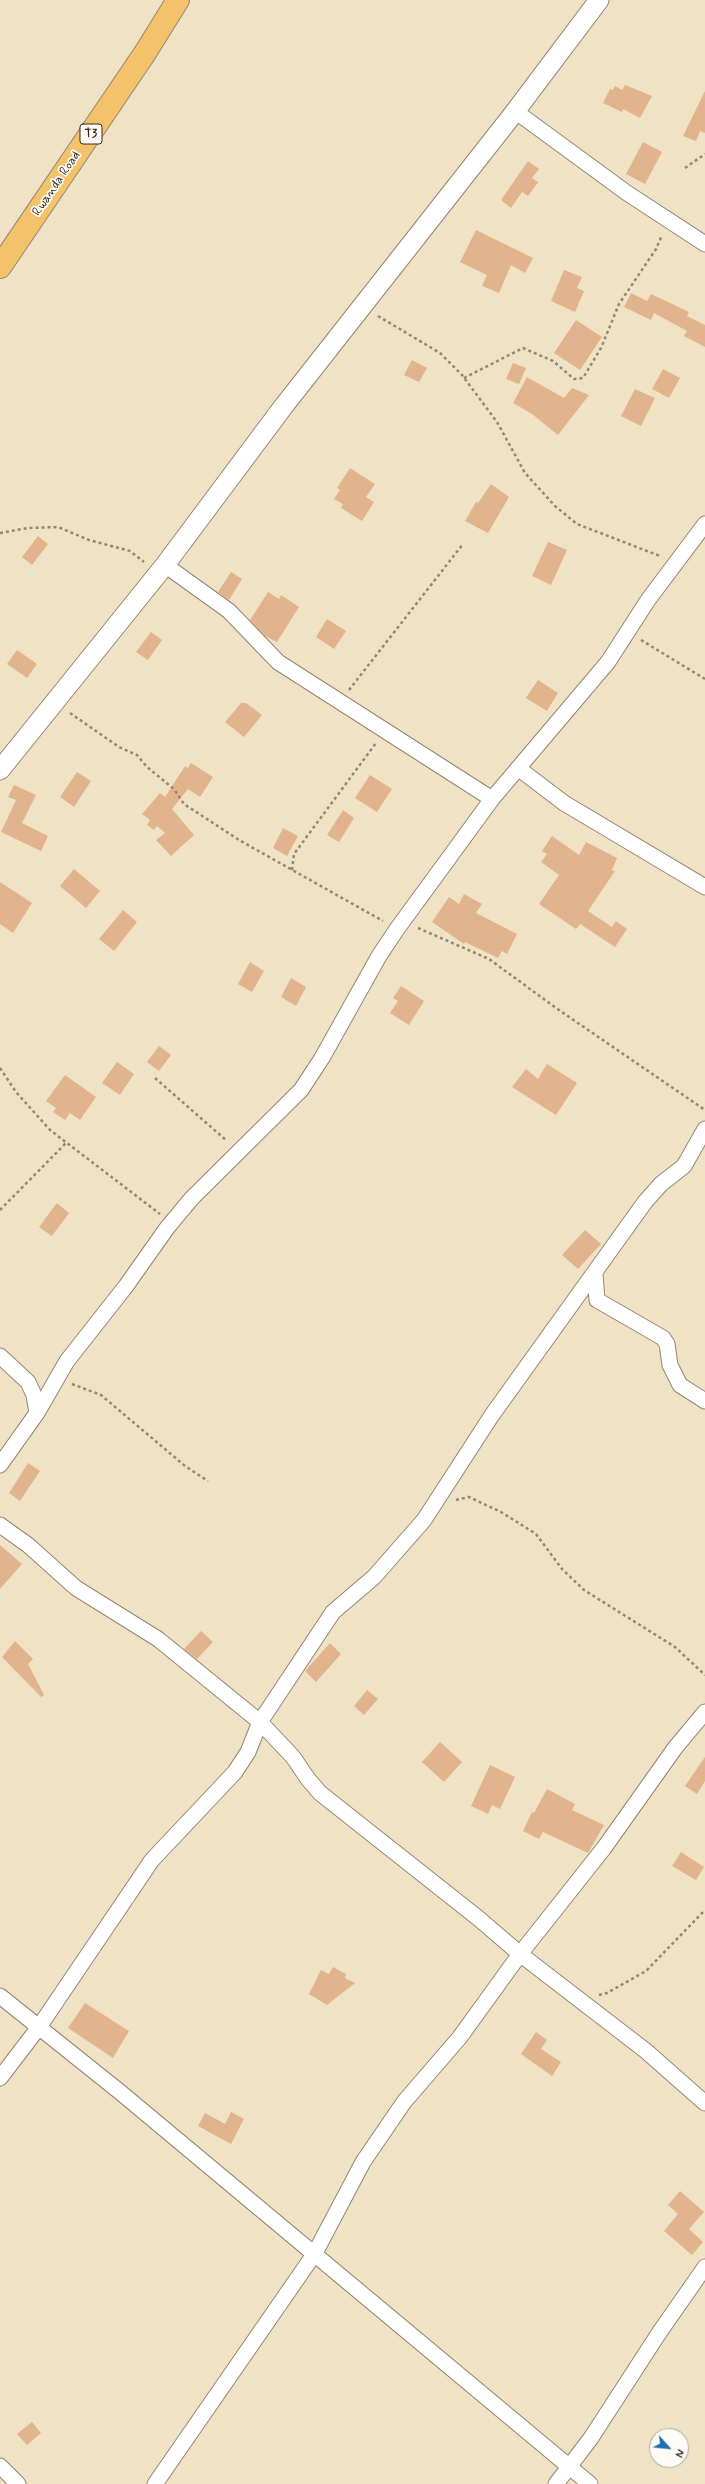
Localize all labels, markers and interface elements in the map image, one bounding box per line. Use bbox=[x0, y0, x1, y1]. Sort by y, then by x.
road number: T3 bbox=[80, 124, 102, 144]
street label: Rwanda Road bbox=[30, 149, 84, 219]
north arrow bbox=[649, 2428, 689, 2468]
text: N bbox=[671, 2447, 687, 2459]

